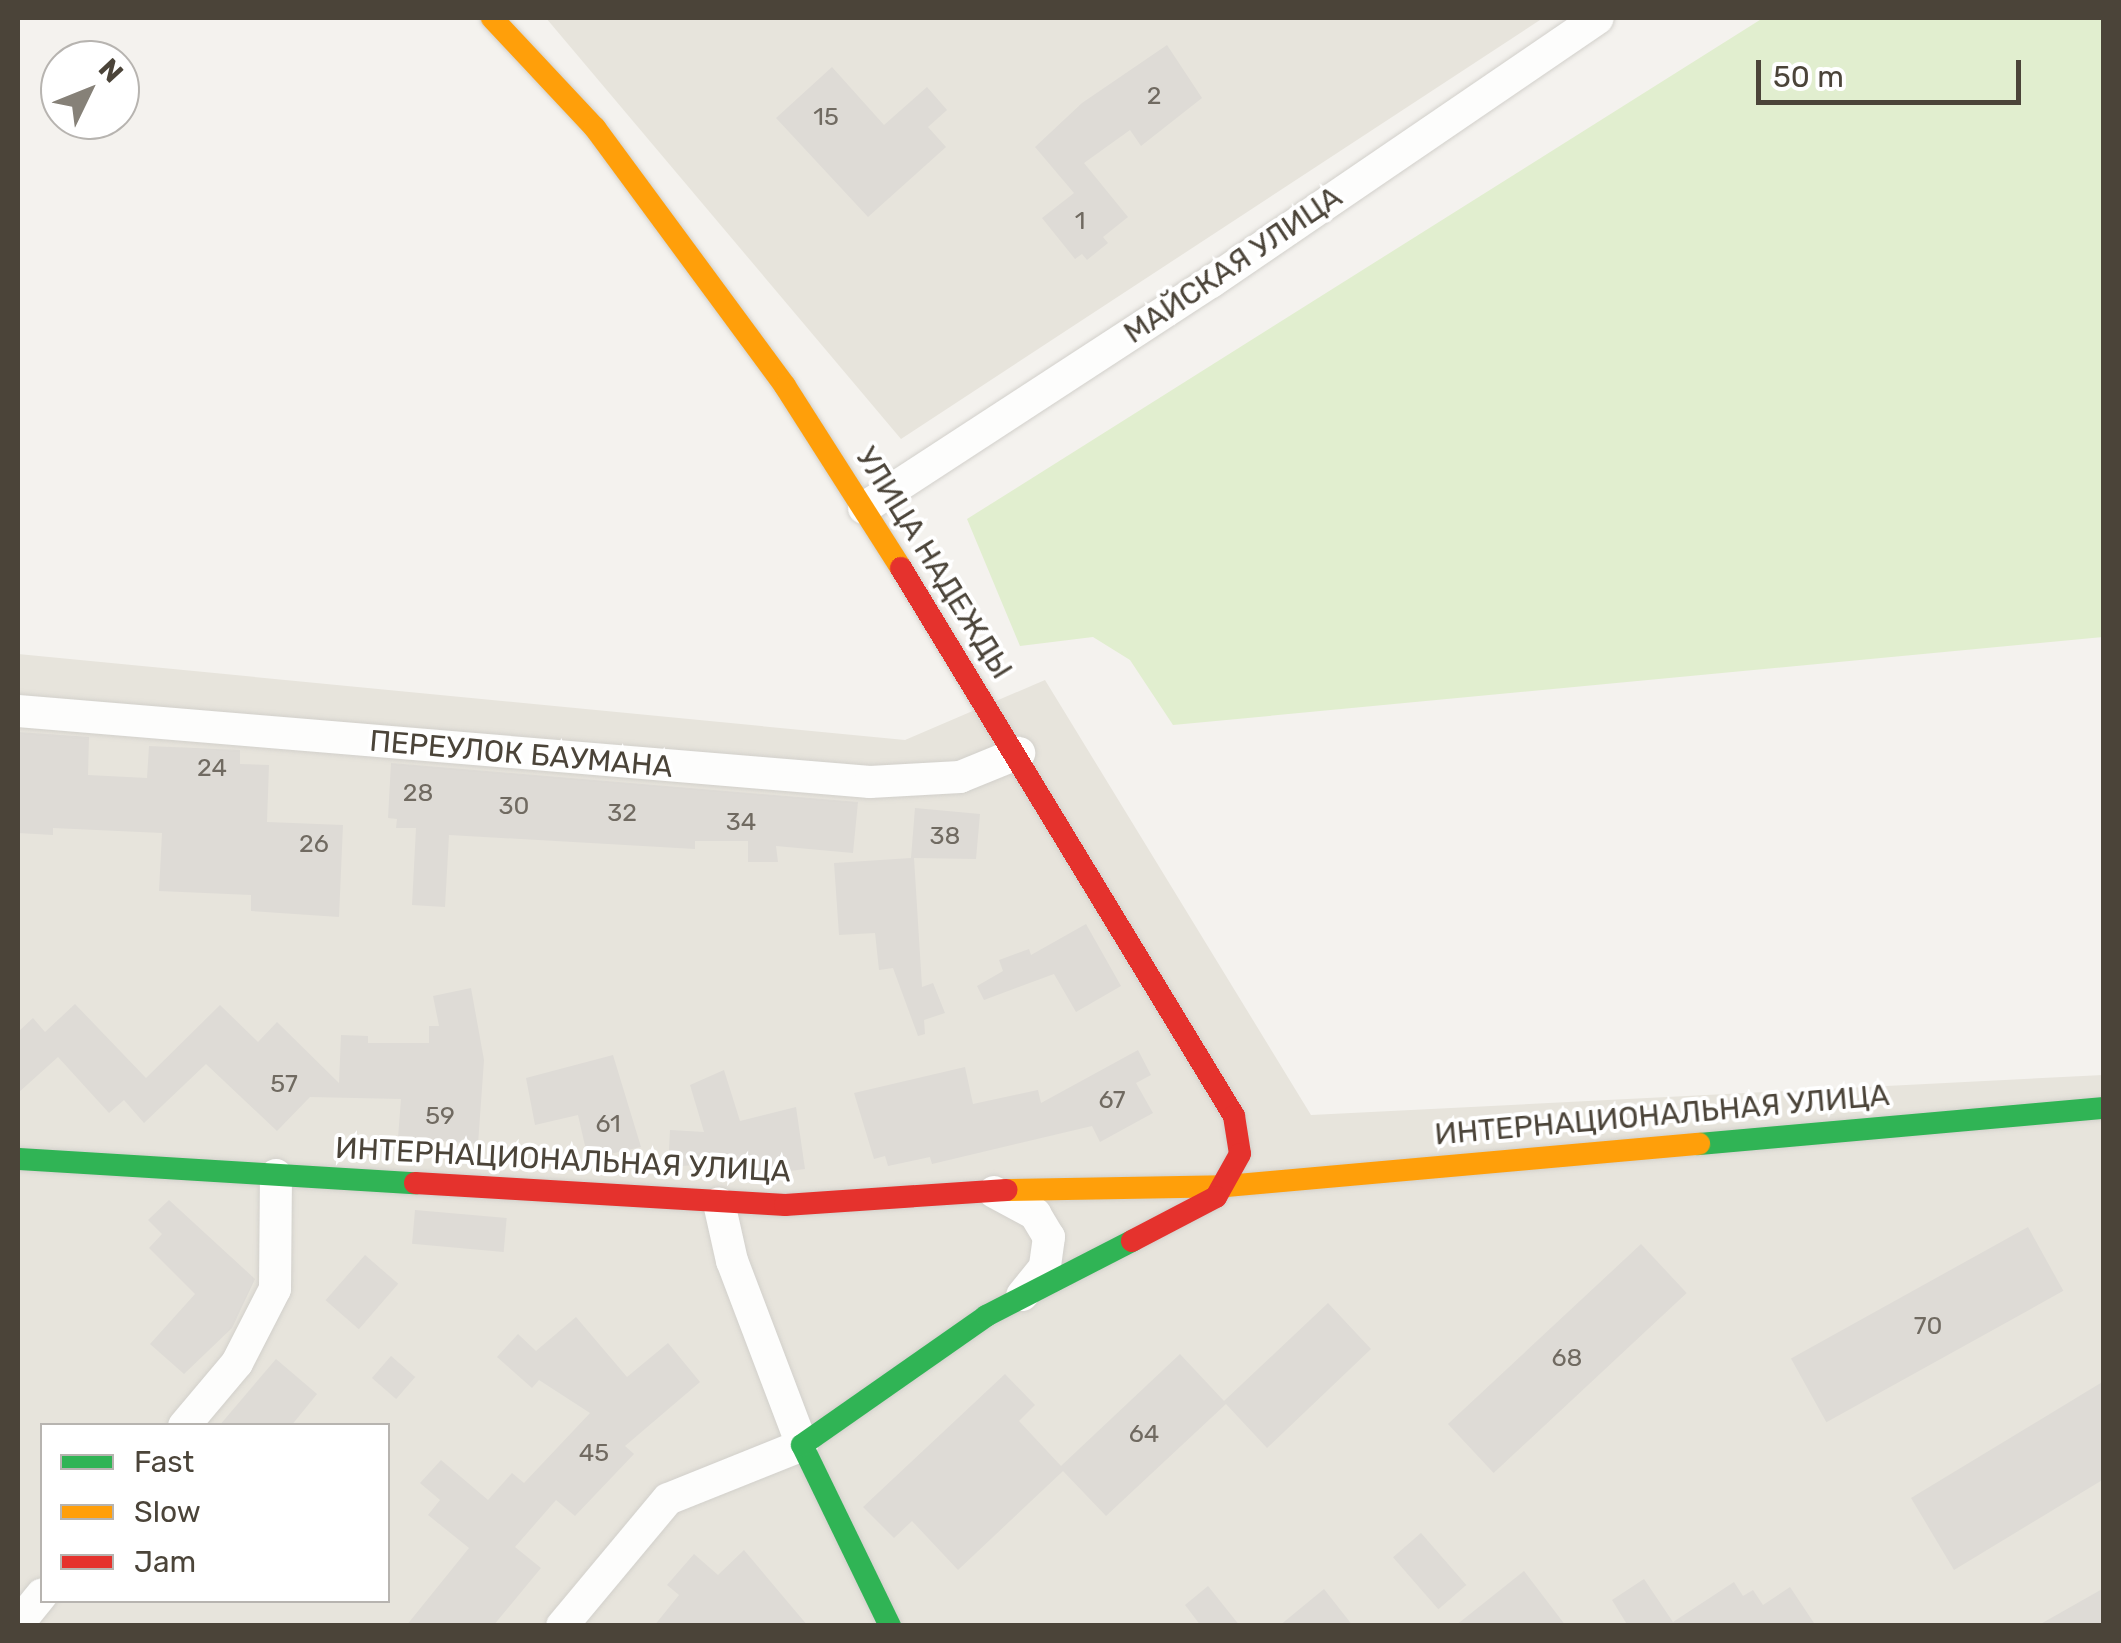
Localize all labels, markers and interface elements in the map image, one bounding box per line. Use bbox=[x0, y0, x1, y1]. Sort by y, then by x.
north arrow bbox=[40, 40, 140, 140]
scale bar bbox=[1761, 40, 2026, 102]
text: N bbox=[92, 52, 130, 89]
text: 50 m bbox=[1773, 59, 1844, 95]
house number: 2 bbox=[1147, 81, 1161, 111]
house number: 15 bbox=[813, 102, 839, 132]
street label: МАЙСКАЯ УЛИЦА bbox=[1117, 179, 1349, 351]
house number: 1 bbox=[1075, 206, 1085, 236]
street label: УЛИЦА НАДЕЖДЫ bbox=[848, 441, 1020, 685]
street label: ПЕРЕУЛОК БАУМАНА bbox=[368, 723, 674, 785]
house number: 24 bbox=[197, 753, 227, 783]
house number: 28 bbox=[403, 778, 433, 808]
house number: 30 bbox=[499, 791, 529, 821]
house number: 32 bbox=[607, 798, 637, 828]
house number: 34 bbox=[726, 807, 756, 837]
house number: 38 bbox=[930, 821, 960, 851]
house number: 26 bbox=[299, 829, 329, 859]
house number: 57 bbox=[270, 1069, 298, 1099]
street label: ИНТЕРНАЦИОНАЛЬНАЯ УЛИЦА bbox=[1433, 1077, 1891, 1153]
house number: 67 bbox=[1098, 1085, 1126, 1115]
house number: 59 bbox=[425, 1101, 455, 1131]
house number: 61 bbox=[595, 1109, 621, 1139]
street label: ИНТЕРНАЦИОНАЛЬНАЯ УЛИЦА bbox=[334, 1130, 792, 1190]
house number: 70 bbox=[1914, 1311, 1942, 1341]
house number: 68 bbox=[1552, 1343, 1582, 1373]
house number: 64 bbox=[1129, 1419, 1159, 1449]
legend bbox=[40, 1423, 390, 1603]
house number: 45 bbox=[579, 1438, 609, 1468]
text: Fast bbox=[134, 1444, 194, 1480]
text: Slow bbox=[134, 1494, 201, 1530]
text: Jam bbox=[134, 1544, 196, 1580]

